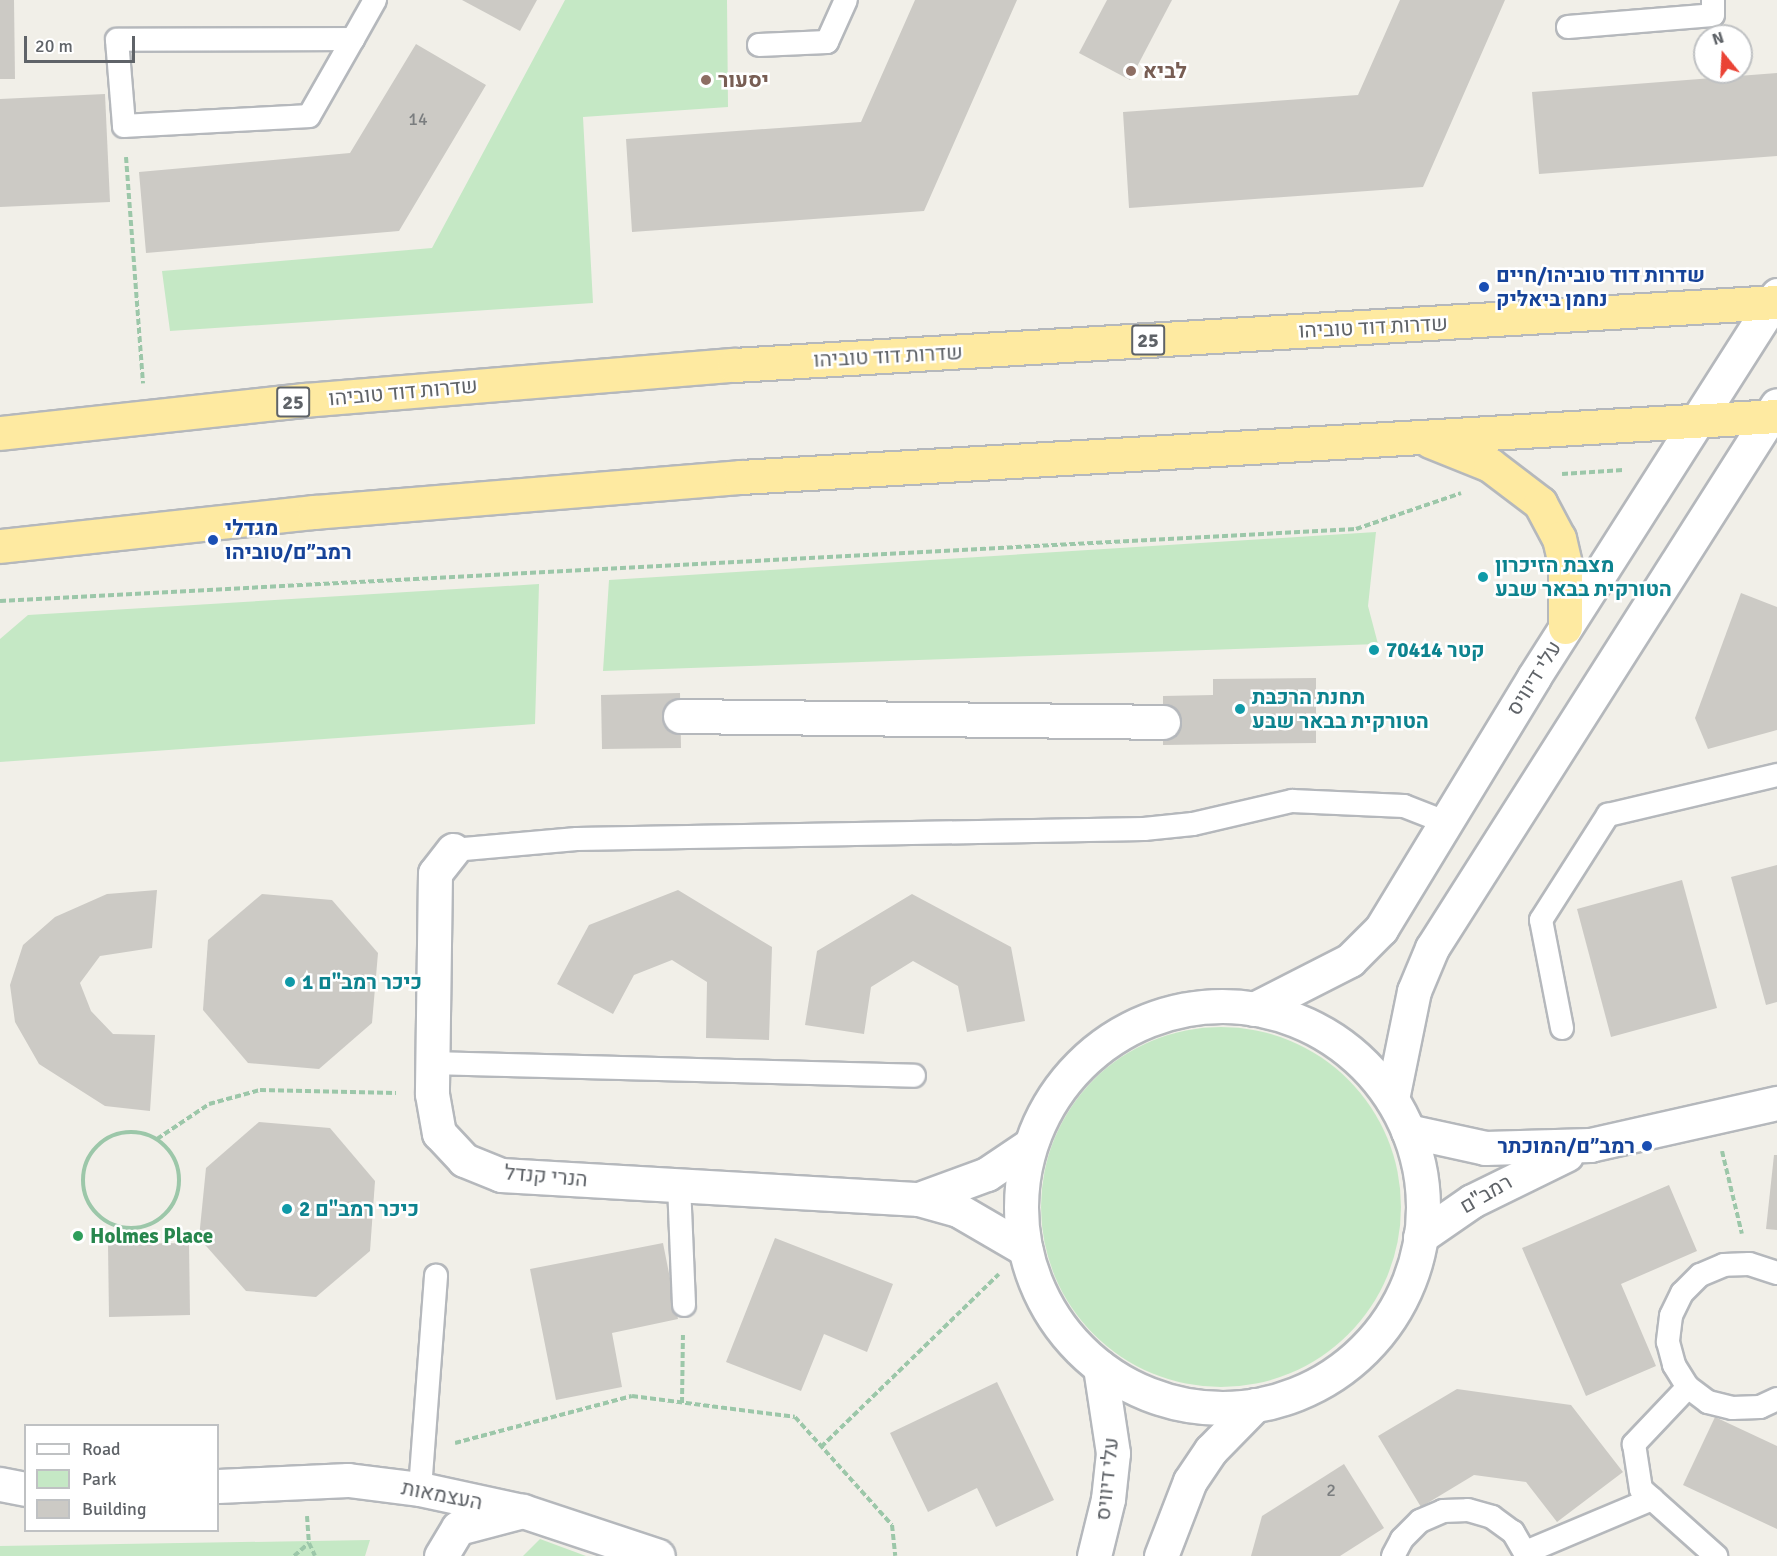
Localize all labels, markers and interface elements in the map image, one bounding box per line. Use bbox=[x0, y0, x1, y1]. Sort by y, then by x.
scale bar bbox=[27, 24, 138, 62]
north arrow bbox=[1693, 24, 1753, 84]
text: N bbox=[1710, 28, 1726, 50]
text: 20 m bbox=[35, 35, 73, 57]
place label: לביא bbox=[1143, 58, 1187, 84]
marker: לביא bbox=[1124, 64, 1138, 78]
place label: יסעור bbox=[718, 67, 769, 93]
marker: יסעור bbox=[699, 73, 713, 87]
house number: 14 bbox=[408, 108, 428, 130]
place label: שדרות דוד טוביהו/חיים נחמן ביאליק bbox=[1496, 262, 1705, 312]
marker: שדרות דוד טוביהו/חיים נחמן ביאליק bbox=[1477, 280, 1491, 294]
street label: שדרות דוד טוביהו bbox=[1298, 311, 1448, 343]
road number: 25 bbox=[1130, 323, 1166, 357]
street label: שדרות דוד טוביהו bbox=[813, 340, 963, 372]
street label: שדרות דוד טוביהו bbox=[327, 373, 479, 411]
road number: 25 bbox=[275, 385, 311, 419]
place label: מגדלי רמב״ם/טוביהו bbox=[225, 515, 352, 565]
marker: מגדלי רמב״ם/טוביהו bbox=[206, 533, 220, 547]
place label: מצבת הזיכרון הטורקית בבאר שבע bbox=[1495, 552, 1672, 602]
marker: מצבת הזיכרון הטורקית בבאר שבע bbox=[1476, 570, 1490, 584]
street label: עלי דיוויס bbox=[1501, 636, 1567, 720]
place label: קטר 70414 bbox=[1386, 637, 1485, 663]
marker: קטר 70414 bbox=[1367, 643, 1381, 657]
place label: תחנת הרכבת הטורקית בבאר שבע bbox=[1252, 684, 1429, 734]
marker: תחנת הרכבת הטורקית בבאר שבע bbox=[1233, 702, 1247, 716]
place label: כיכר רמב"ם 1 bbox=[302, 969, 422, 995]
marker: כיכר רמב"ם 1 bbox=[283, 975, 297, 989]
place label: רמב״ם/המוכתר bbox=[1498, 1133, 1635, 1159]
marker: רמב״ם/המוכתר bbox=[1640, 1139, 1654, 1153]
street label: הנרי קנדל bbox=[503, 1160, 589, 1192]
street label: רמב"ם bbox=[1455, 1169, 1517, 1219]
place label: כיכר רמב"ם 2 bbox=[299, 1196, 419, 1222]
marker: כיכר רמב"ם 2 bbox=[280, 1202, 294, 1216]
place label: Holmes Place bbox=[90, 1223, 213, 1249]
marker: Holmes Place bbox=[71, 1229, 85, 1243]
legend bbox=[24, 1424, 219, 1532]
street label: עלי דיוויס bbox=[1090, 1436, 1124, 1522]
text: Road bbox=[82, 1438, 121, 1460]
text: Park bbox=[82, 1468, 117, 1490]
street label: העצמאות bbox=[399, 1475, 485, 1515]
house number: 2 bbox=[1326, 1479, 1336, 1501]
text: Building bbox=[82, 1498, 146, 1520]

